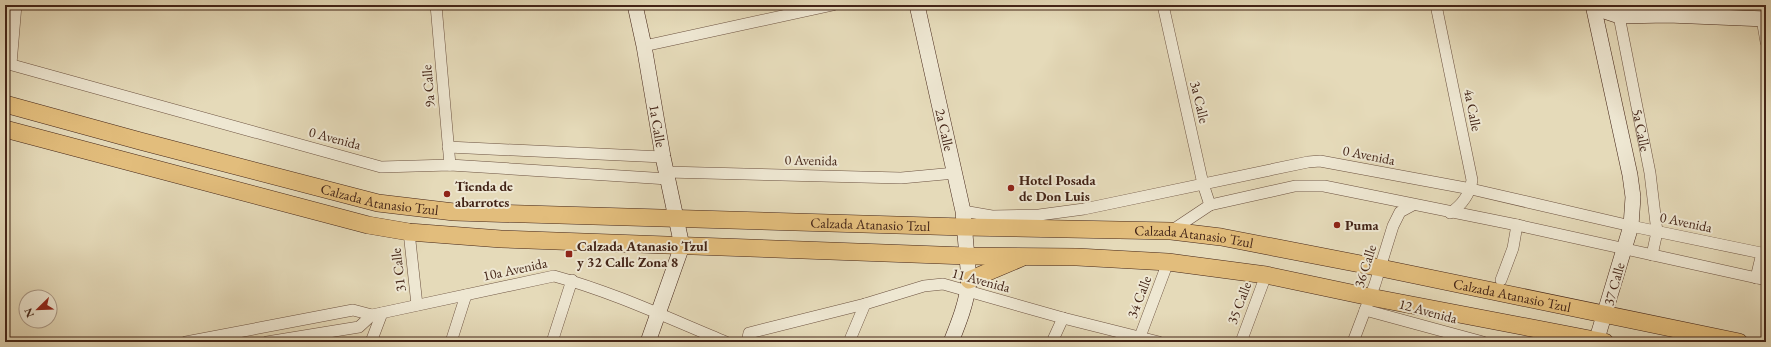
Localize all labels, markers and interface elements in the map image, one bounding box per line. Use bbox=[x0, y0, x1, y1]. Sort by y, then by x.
street label: 9a Calle bbox=[417, 63, 439, 108]
street label: 3a Calle bbox=[1186, 79, 1214, 125]
street label: 4a Calle bbox=[1460, 87, 1486, 133]
street label: 1a Calle bbox=[645, 103, 670, 149]
street label: 2a Calle bbox=[931, 107, 958, 153]
street label: 5a Calle bbox=[1629, 107, 1655, 153]
street label: 0 Avenida bbox=[307, 122, 363, 154]
street label: 0 Avenida bbox=[1341, 141, 1397, 169]
street label: 0 Avenida bbox=[784, 151, 838, 169]
place label: Hotel Posada de Don Luis bbox=[1019, 171, 1097, 205]
place label: Tienda de abarrotes bbox=[455, 177, 513, 211]
street label: Calzada Atanasio Tzul bbox=[319, 179, 440, 219]
marker: Hotel Posada de Don Luis bbox=[1006, 183, 1016, 193]
marker: Tienda de abarrotes bbox=[442, 189, 452, 199]
street label: 0 Avenida bbox=[1658, 208, 1714, 236]
street label: Calzada Atanasio Tzul bbox=[810, 213, 931, 235]
place label: Puma bbox=[1345, 216, 1380, 234]
marker: Puma bbox=[1332, 220, 1342, 230]
street label: Calzada Atanasio Tzul bbox=[1134, 221, 1256, 252]
place label: Calzada Atanasio Tzul y 32 Calle Zona 8 bbox=[577, 237, 708, 271]
street label: 36 Calle bbox=[1350, 242, 1381, 290]
street label: 31 Calle bbox=[386, 247, 410, 293]
marker: Calzada Atanasio Tzul y 32 Calle Zona 8 bbox=[564, 249, 574, 259]
street label: 10a Avenida bbox=[481, 253, 549, 285]
street label: 37 Calle bbox=[1599, 260, 1629, 308]
street label: 11 Avenida bbox=[950, 264, 1013, 297]
street label: 34 Calle bbox=[1123, 273, 1155, 321]
street label: Calzada Atanasio Tzul bbox=[1452, 274, 1573, 316]
street label: 35 Calle bbox=[1223, 279, 1255, 327]
north arrow bbox=[18, 289, 58, 329]
street label: 12 Avenida bbox=[1397, 295, 1460, 328]
text: N bbox=[21, 306, 37, 320]

